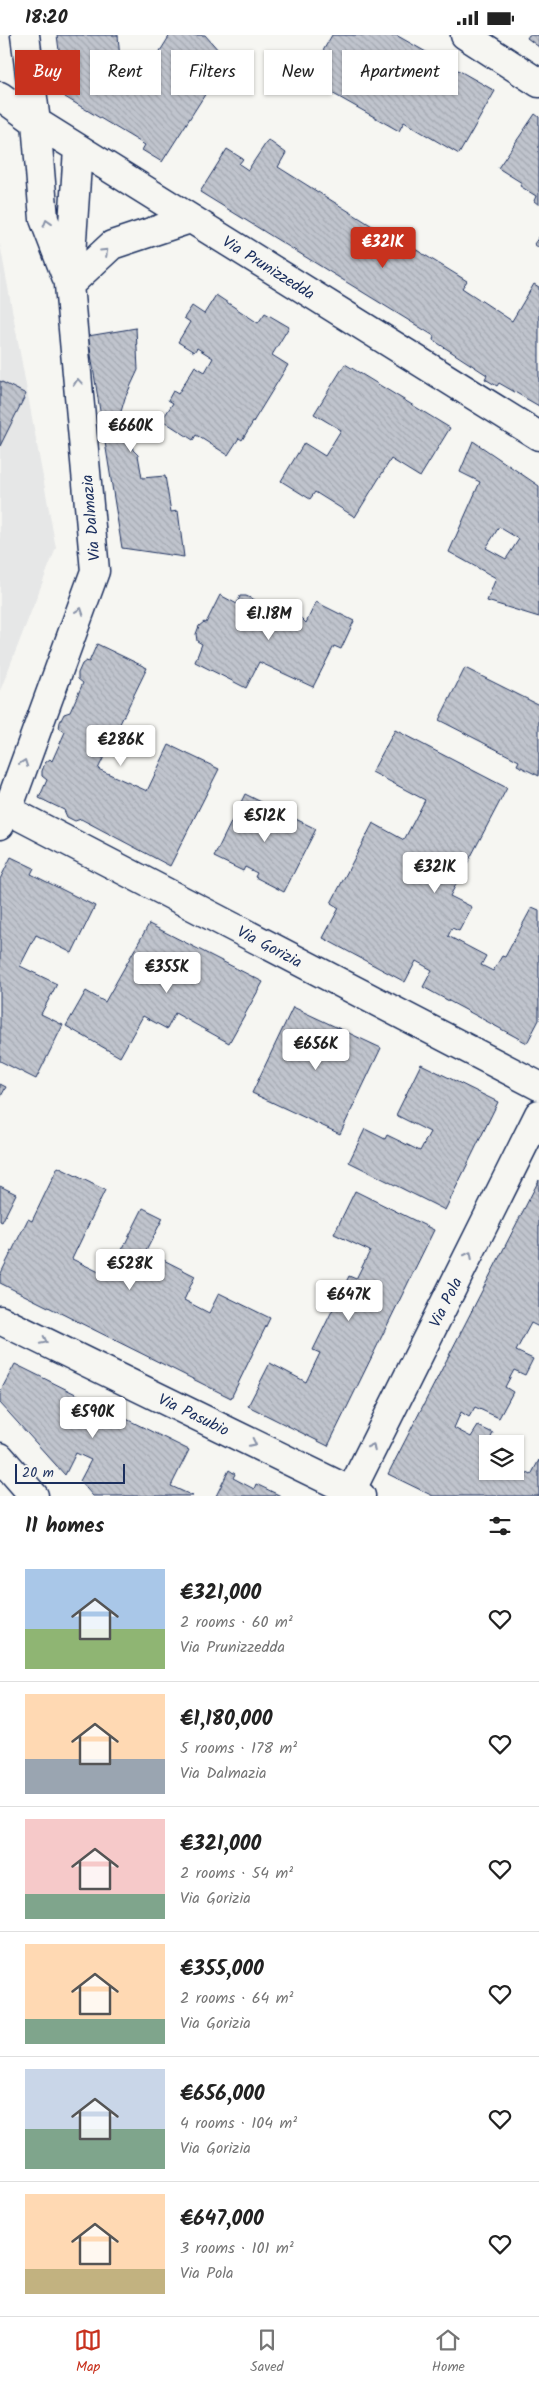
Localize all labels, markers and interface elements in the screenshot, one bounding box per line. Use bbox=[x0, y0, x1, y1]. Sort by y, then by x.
text: 18:20 bbox=[25, 3, 67, 33]
chip: Buy bbox=[15, 50, 80, 95]
chip: Rent bbox=[90, 50, 161, 95]
chip: Filters bbox=[171, 50, 254, 95]
chip: New bbox=[264, 50, 332, 95]
chip: Apartment bbox=[342, 50, 458, 95]
one-way arrow bbox=[42, 219, 52, 227]
pin: €321K bbox=[348, 227, 418, 269]
street label: Via Prunizzedda bbox=[217, 230, 319, 307]
text: €321K bbox=[362, 230, 404, 255]
one-way arrow bbox=[100, 249, 109, 258]
one-way arrow bbox=[73, 377, 84, 385]
pin: €660K bbox=[96, 411, 166, 453]
text: €660K bbox=[108, 414, 154, 439]
street label: Via Dalmazia bbox=[75, 474, 108, 562]
pin: €1.18M bbox=[228, 599, 310, 641]
text: €1.18M bbox=[246, 602, 292, 627]
one-way arrow bbox=[74, 607, 84, 616]
pin: €286K bbox=[86, 725, 156, 767]
text: €286K bbox=[97, 728, 145, 753]
one-way arrow bbox=[18, 760, 28, 768]
pin: €512K bbox=[230, 801, 300, 843]
text: €512K bbox=[244, 804, 286, 829]
pin: €321K bbox=[400, 851, 470, 894]
text: €321K bbox=[414, 855, 456, 880]
street label: Via Gorizia bbox=[232, 920, 306, 975]
pin: €355K bbox=[132, 951, 202, 994]
text: €355K bbox=[145, 955, 189, 980]
pin: €656K bbox=[281, 1029, 351, 1071]
text: €656K bbox=[293, 1032, 339, 1057]
pin: €528K bbox=[95, 1249, 165, 1291]
one-way arrow bbox=[463, 1251, 473, 1260]
text: €528K bbox=[107, 1252, 153, 1277]
street label: Via Pola bbox=[423, 1273, 470, 1332]
pin: €647K bbox=[314, 1279, 384, 1322]
text: €647K bbox=[327, 1283, 371, 1308]
one-way arrow bbox=[39, 1335, 48, 1345]
street label: Via Pasubio bbox=[154, 1387, 233, 1443]
pin: €590K bbox=[58, 1397, 128, 1439]
text: €590K bbox=[71, 1400, 115, 1425]
map controls bbox=[479, 1435, 524, 1480]
button: layers bbox=[479, 1435, 524, 1480]
one-way arrow bbox=[248, 1437, 257, 1447]
one-way arrow bbox=[366, 1443, 377, 1452]
scale bar bbox=[15, 1461, 125, 1484]
text: 20 m bbox=[22, 1462, 54, 1484]
text: 11 homes bbox=[25, 1510, 104, 1543]
icon: filters bbox=[486, 1512, 514, 1540]
text: €321,000 bbox=[180, 1577, 261, 1610]
icon: home bbox=[65, 1589, 125, 1649]
icon: heart bbox=[486, 1605, 514, 1633]
text: 2 rooms · 60 m² bbox=[180, 1610, 293, 1635]
text: Via Prunizzedda bbox=[180, 1635, 285, 1660]
text: €1,180,000 bbox=[180, 1703, 272, 1736]
icon: home bbox=[65, 1714, 125, 1774]
icon: heart bbox=[486, 1730, 514, 1758]
text: 5 rooms · 178 m² bbox=[180, 1736, 297, 1761]
text: Via Dalmazia bbox=[180, 1761, 267, 1786]
text: €321,000 bbox=[180, 1828, 261, 1861]
icon: home bbox=[65, 1839, 125, 1899]
icon: heart bbox=[486, 1855, 514, 1883]
text: 2 rooms · 54 m² bbox=[180, 1861, 293, 1886]
text: Via Gorizia bbox=[180, 1886, 251, 1911]
text: €355,000 bbox=[180, 1953, 264, 1986]
icon: home bbox=[65, 1964, 125, 2024]
icon: heart bbox=[486, 1980, 514, 2008]
text: 2 rooms · 64 m² bbox=[180, 1986, 293, 2011]
text: Via Gorizia bbox=[180, 2011, 251, 2036]
text: €656,000 bbox=[180, 2078, 265, 2111]
icon: home bbox=[65, 2089, 125, 2149]
icon: heart bbox=[486, 2105, 514, 2133]
text: 4 rooms · 104 m² bbox=[180, 2111, 297, 2136]
text: Via Gorizia bbox=[180, 2136, 251, 2161]
text: €647,000 bbox=[180, 2203, 264, 2236]
icon: home bbox=[65, 2214, 125, 2274]
icon: heart bbox=[486, 2230, 514, 2258]
text: 3 rooms · 101 m² bbox=[180, 2236, 294, 2261]
text: Via Pola bbox=[180, 2261, 234, 2286]
tab: Map bbox=[74, 2326, 102, 2378]
tab: Saved bbox=[250, 2326, 284, 2378]
tab: Home bbox=[432, 2326, 465, 2378]

